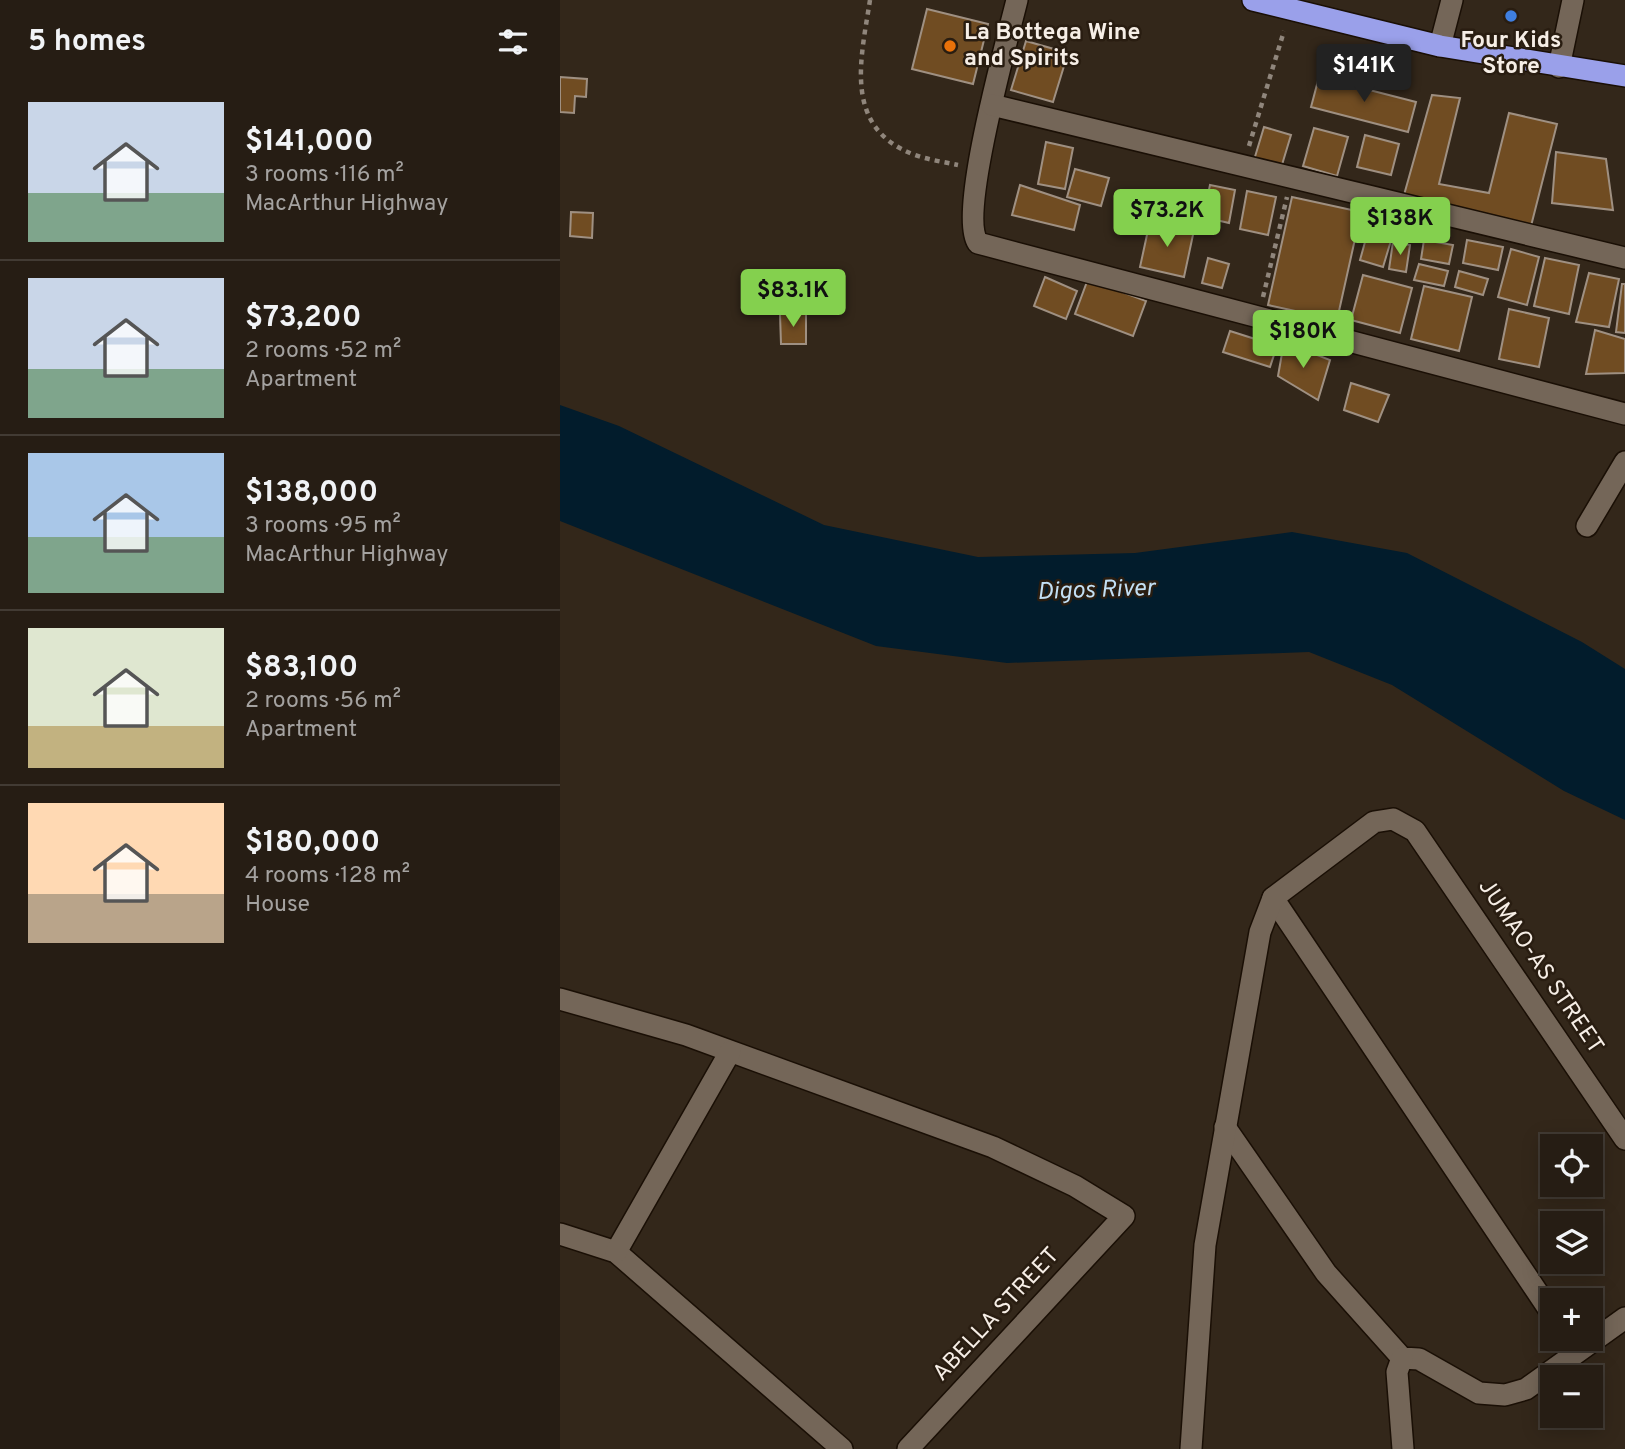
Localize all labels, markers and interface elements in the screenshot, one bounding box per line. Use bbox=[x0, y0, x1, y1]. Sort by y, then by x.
marker: Four Kids Store bbox=[1503, 8, 1519, 24]
place label: La Bottega Wine and Spirits bbox=[964, 19, 1140, 74]
icon: filters bbox=[494, 23, 532, 61]
text: 5 homes bbox=[28, 24, 146, 61]
place label: Four Kids Store bbox=[1461, 27, 1561, 82]
marker: La Bottega Wine and Spirits bbox=[942, 38, 958, 54]
pin: $141K bbox=[1315, 44, 1413, 104]
text: $141K bbox=[1332, 52, 1396, 81]
text: $141,000 bbox=[245, 124, 374, 161]
icon: home bbox=[84, 130, 168, 214]
text: 3 rooms · 116 m² bbox=[245, 161, 404, 190]
text: MacArthur Highway bbox=[245, 190, 448, 219]
pin: $73.2K bbox=[1110, 190, 1224, 249]
text: $73.2K bbox=[1129, 197, 1205, 226]
pin: $138K bbox=[1351, 198, 1449, 257]
text: $138K bbox=[1366, 205, 1434, 234]
pin: $83.1K bbox=[736, 270, 850, 329]
text: $83.1K bbox=[757, 277, 829, 306]
text: $73,200 bbox=[245, 300, 361, 337]
icon: home bbox=[84, 306, 168, 390]
pin: $180K bbox=[1254, 310, 1352, 370]
text: $180K bbox=[1269, 318, 1337, 347]
text: 2 rooms · 52 m² bbox=[245, 337, 401, 366]
text: Apartment bbox=[245, 366, 357, 395]
text: $138,000 bbox=[245, 475, 378, 512]
icon: home bbox=[84, 481, 168, 565]
text: 3 rooms · 95 m² bbox=[245, 512, 401, 541]
text: MacArthur Highway bbox=[245, 541, 448, 570]
water label: Digos River bbox=[1036, 574, 1157, 608]
text: $83,100 bbox=[245, 650, 358, 687]
icon: home bbox=[84, 656, 168, 740]
text: 2 rooms · 56 m² bbox=[245, 687, 401, 716]
text: Apartment bbox=[245, 716, 357, 745]
text: $180,000 bbox=[245, 825, 380, 862]
icon: home bbox=[84, 831, 168, 915]
text: 4 rooms · 128 m² bbox=[245, 862, 410, 891]
street label: JUMAO-AS STREET bbox=[1471, 874, 1609, 1060]
text: House bbox=[245, 891, 310, 920]
map controls bbox=[1540, 1134, 1603, 1428]
button: locate bbox=[1540, 1134, 1603, 1197]
button: layers bbox=[1540, 1211, 1603, 1274]
street label: ABELLA STREET bbox=[927, 1242, 1067, 1388]
button: + bbox=[1540, 1288, 1603, 1351]
button: − bbox=[1540, 1365, 1603, 1428]

